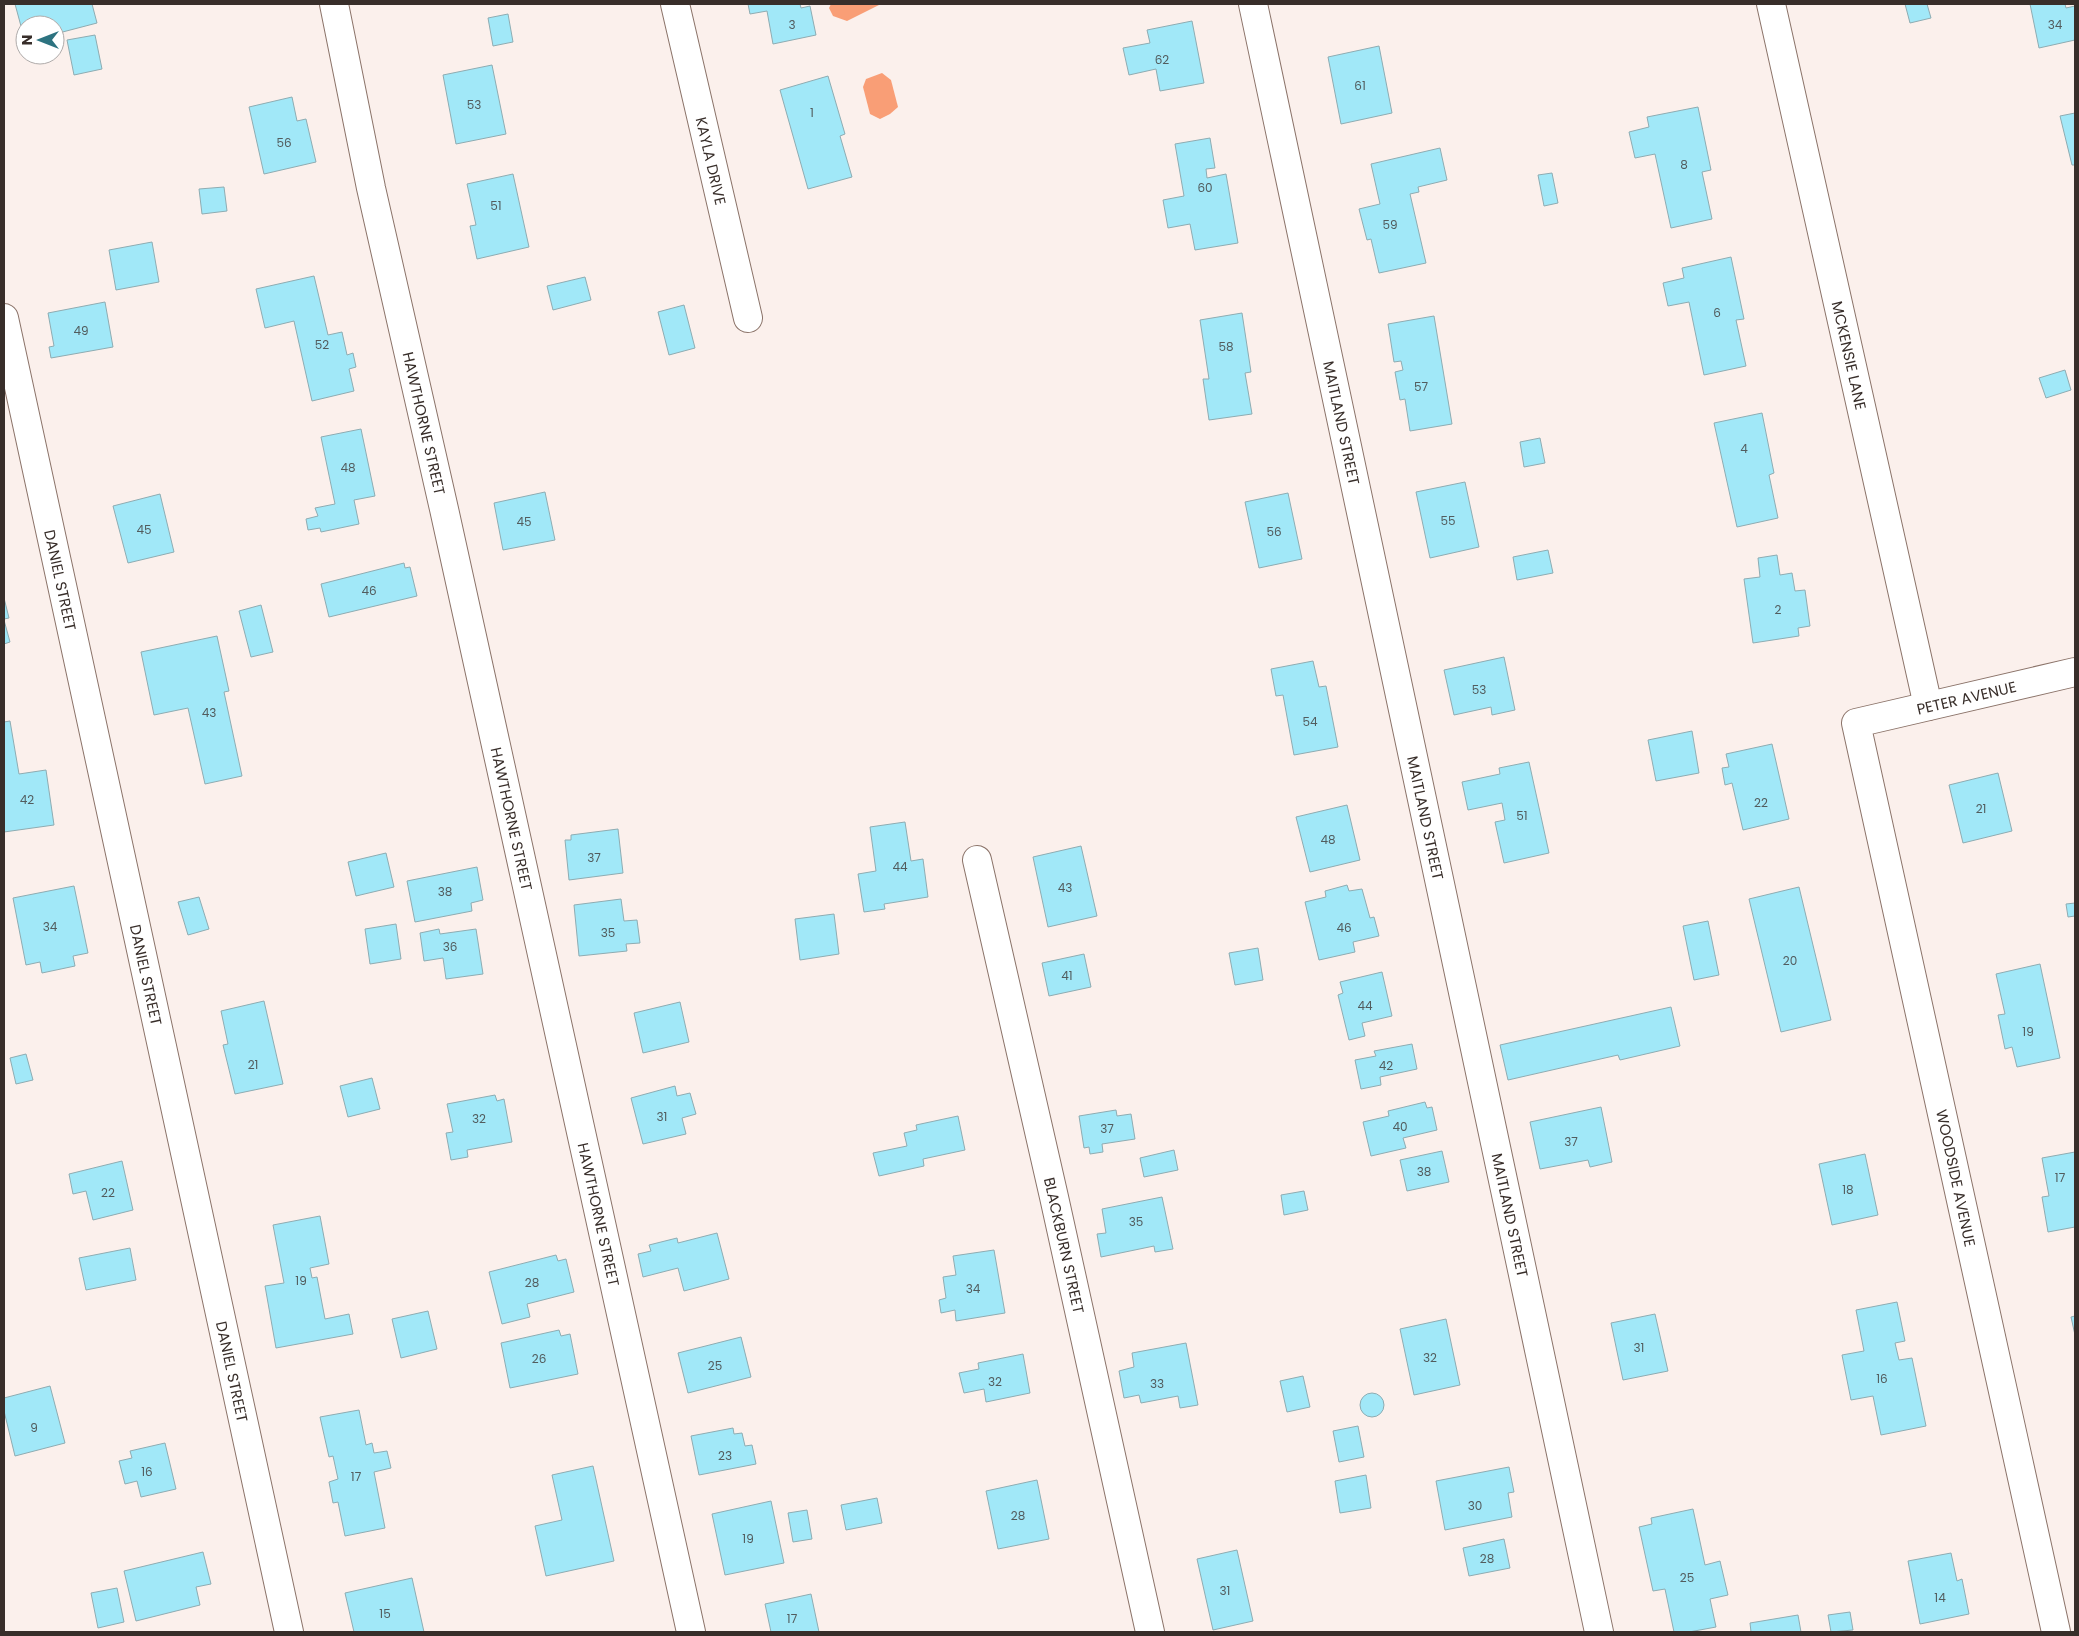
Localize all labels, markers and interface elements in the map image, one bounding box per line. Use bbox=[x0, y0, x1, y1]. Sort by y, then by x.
north arrow bbox=[15, 15, 65, 65]
house number: 3 bbox=[788, 16, 796, 33]
house number: 34 bbox=[2048, 16, 2063, 33]
text: N bbox=[17, 35, 37, 45]
house number: 62 bbox=[1155, 51, 1169, 68]
house number: 61 bbox=[1354, 77, 1366, 94]
house number: 53 bbox=[467, 96, 481, 113]
house number: 1 bbox=[810, 104, 814, 121]
street label: KAYLA DRIVE bbox=[691, 115, 732, 207]
house number: 56 bbox=[276, 134, 292, 151]
house number: 8 bbox=[1680, 156, 1688, 173]
house number: 60 bbox=[1197, 179, 1213, 196]
house number: 51 bbox=[490, 197, 502, 214]
house number: 59 bbox=[1382, 216, 1398, 233]
street label: MCKENSIE LANE bbox=[1827, 299, 1872, 412]
house number: 6 bbox=[1713, 304, 1721, 321]
house number: 49 bbox=[73, 322, 89, 339]
house number: 52 bbox=[315, 336, 329, 353]
house number: 58 bbox=[1218, 338, 1234, 355]
street label: HAWTHORNE STREET bbox=[398, 350, 451, 497]
street label: MAITLAND STREET bbox=[1319, 359, 1365, 487]
house number: 57 bbox=[1414, 378, 1428, 395]
house number: 4 bbox=[1740, 440, 1748, 457]
house number: 48 bbox=[340, 459, 356, 476]
house number: 55 bbox=[1440, 512, 1456, 529]
house number: 45 bbox=[516, 513, 532, 530]
house number: 45 bbox=[136, 521, 152, 538]
house number: 56 bbox=[1266, 523, 1282, 540]
street label: DANIEL STREET bbox=[40, 527, 82, 632]
house number: 46 bbox=[361, 582, 377, 599]
house number: 2 bbox=[1775, 601, 1782, 618]
street label: PETER AVENUE bbox=[1914, 676, 2018, 719]
house number: 53 bbox=[1472, 681, 1486, 698]
house number: 43 bbox=[202, 704, 216, 721]
house number: 54 bbox=[1302, 713, 1318, 730]
street label: HAWTHORNE STREET bbox=[486, 745, 538, 892]
street label: MAITLAND STREET bbox=[1403, 754, 1449, 882]
house number: 42 bbox=[20, 791, 34, 808]
house number: 22 bbox=[1754, 794, 1768, 811]
house number: 21 bbox=[1976, 800, 1986, 817]
house number: 51 bbox=[1516, 807, 1528, 824]
house number: 48 bbox=[1320, 831, 1336, 848]
house number: 37 bbox=[587, 849, 601, 866]
house number: 44 bbox=[892, 858, 908, 875]
house number: 43 bbox=[1058, 879, 1072, 896]
house number: 38 bbox=[438, 883, 452, 900]
house number: 34 bbox=[43, 918, 58, 935]
house number: 46 bbox=[1336, 919, 1352, 936]
street label: DANIEL STREET bbox=[125, 922, 168, 1027]
house number: 35 bbox=[601, 924, 615, 941]
house number: 36 bbox=[443, 938, 457, 955]
house number: 20 bbox=[1783, 952, 1797, 969]
house number: 41 bbox=[1061, 967, 1073, 984]
house number: 44 bbox=[1357, 997, 1373, 1014]
house number: 19 bbox=[2022, 1023, 2034, 1040]
house number: 21 bbox=[248, 1056, 258, 1073]
house number: 42 bbox=[1379, 1057, 1393, 1074]
street label: WOODSIDE AVENUE bbox=[1931, 1107, 1981, 1249]
house number: 31 bbox=[657, 1108, 667, 1125]
house number: 32 bbox=[472, 1110, 486, 1127]
house number: 40 bbox=[1392, 1118, 1408, 1135]
house number: 37 bbox=[1100, 1120, 1114, 1137]
house number: 37 bbox=[1564, 1133, 1578, 1150]
street label: HAWTHORNE STREET bbox=[573, 1140, 625, 1288]
street label: MAITLAND STREET bbox=[1487, 1151, 1534, 1279]
house number: 38 bbox=[1417, 1163, 1431, 1180]
house number: 17 bbox=[2055, 1169, 2066, 1186]
street label: BLACKBURN STREET bbox=[1039, 1175, 1090, 1315]
house number: 18 bbox=[1842, 1181, 1854, 1198]
house number: 22 bbox=[101, 1184, 115, 1201]
house number: 35 bbox=[1129, 1213, 1143, 1230]
house number: 19 bbox=[295, 1272, 307, 1289]
house number: 28 bbox=[525, 1274, 539, 1291]
house number: 34 bbox=[966, 1280, 981, 1297]
street label: DANIEL STREET bbox=[211, 1319, 254, 1424]
house number: 31 bbox=[1634, 1339, 1644, 1356]
house number: 32 bbox=[1423, 1349, 1437, 1366]
house number: 26 bbox=[532, 1350, 546, 1367]
house number: 25 bbox=[708, 1357, 722, 1374]
house number: 16 bbox=[1876, 1370, 1888, 1387]
house number: 32 bbox=[988, 1373, 1002, 1390]
house number: 33 bbox=[1150, 1375, 1164, 1392]
house number: 9 bbox=[30, 1419, 38, 1436]
house number: 23 bbox=[718, 1447, 732, 1464]
house number: 16 bbox=[141, 1463, 153, 1480]
house number: 17 bbox=[351, 1468, 362, 1485]
house number: 30 bbox=[1468, 1497, 1482, 1514]
house number: 28 bbox=[1011, 1507, 1025, 1524]
house number: 19 bbox=[742, 1530, 754, 1547]
house number: 28 bbox=[1480, 1550, 1494, 1567]
house number: 25 bbox=[1680, 1569, 1694, 1586]
house number: 31 bbox=[1220, 1582, 1230, 1599]
house number: 14 bbox=[1934, 1589, 1946, 1606]
house number: 15 bbox=[379, 1605, 391, 1622]
house number: 17 bbox=[787, 1610, 798, 1627]

